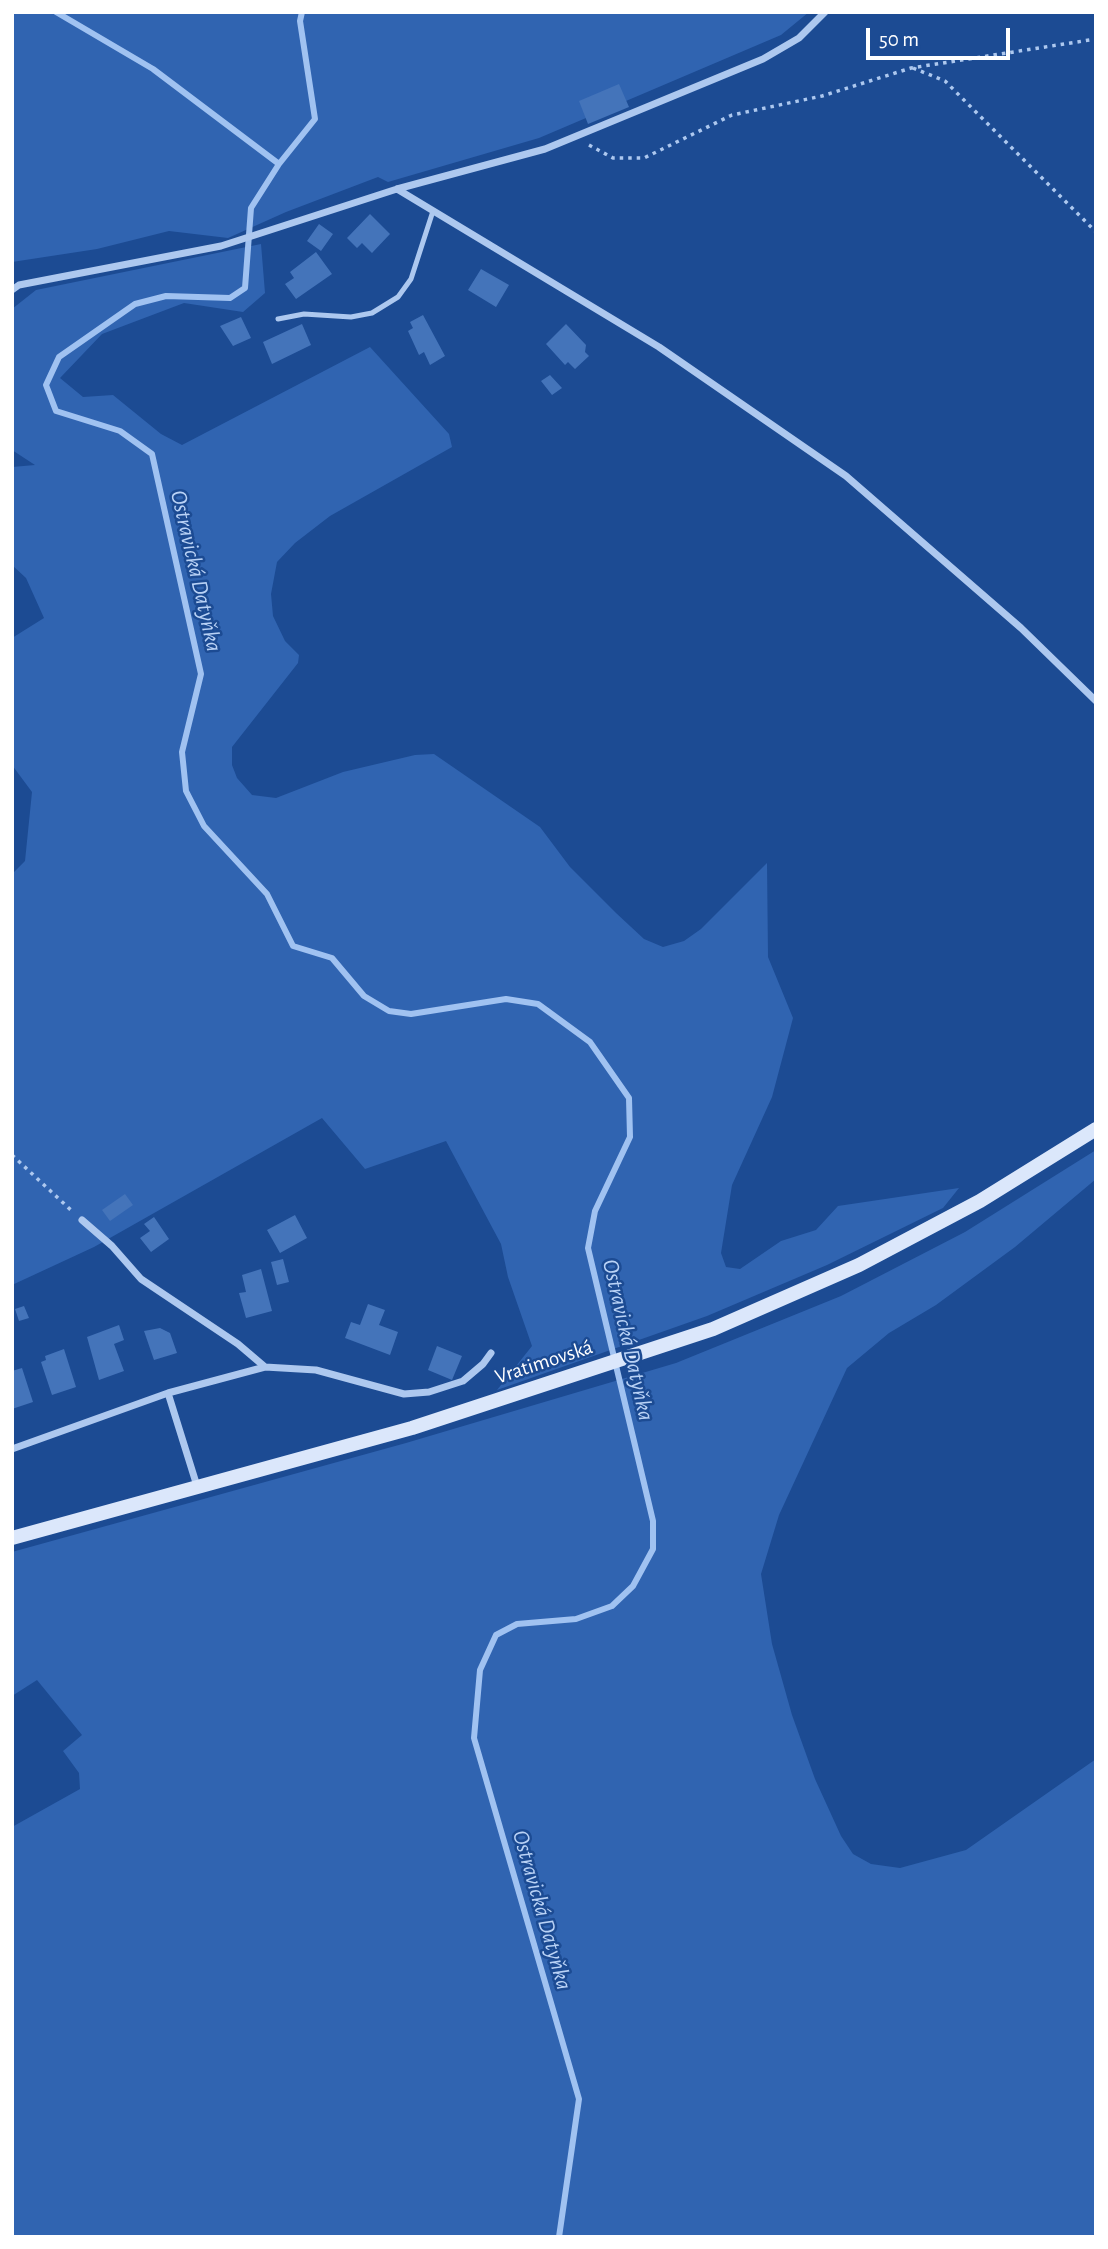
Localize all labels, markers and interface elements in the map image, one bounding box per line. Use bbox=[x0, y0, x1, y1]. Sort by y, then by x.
scale bar bbox=[870, 14, 1014, 58]
text: 50 m bbox=[879, 29, 919, 50]
water label: Ostravická Datyňka bbox=[164, 488, 228, 654]
water label: Ostravická Datyňka bbox=[596, 1257, 660, 1423]
street label: Vratimovská bbox=[492, 1334, 596, 1390]
water label: Ostravická Datyňka bbox=[506, 1827, 578, 1993]

